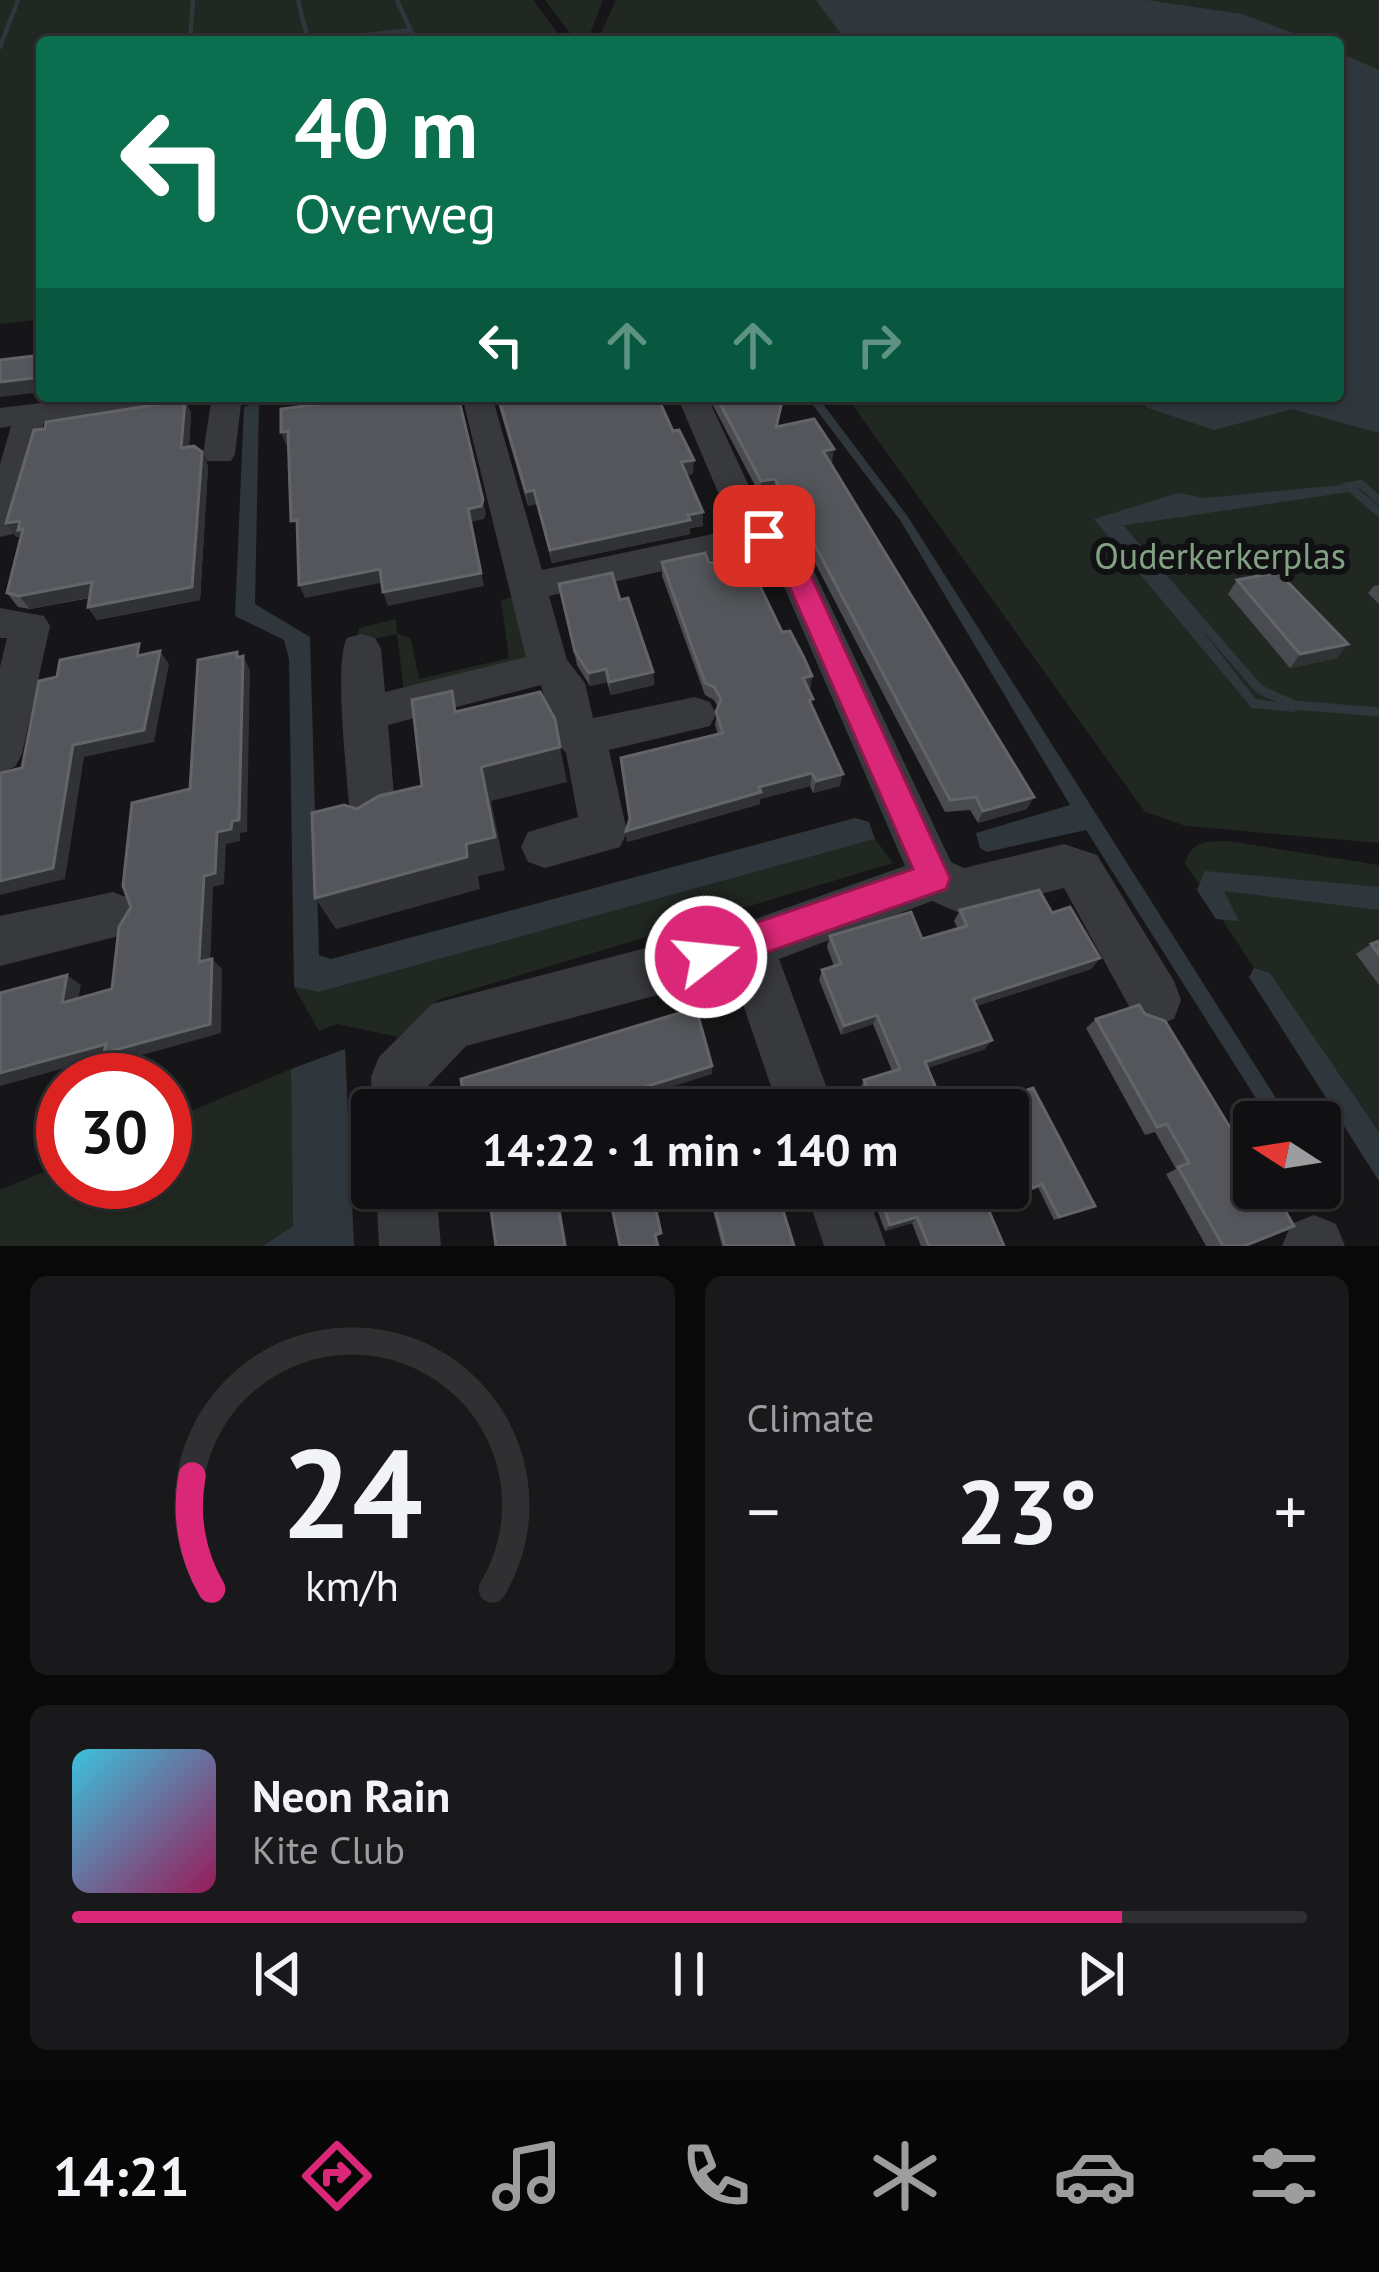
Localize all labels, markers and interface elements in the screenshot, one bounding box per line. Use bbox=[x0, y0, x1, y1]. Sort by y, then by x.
text: 40 m bbox=[294, 72, 478, 181]
icon: left bbox=[96, 84, 252, 240]
text: Overweg bbox=[294, 178, 496, 248]
icon: left bbox=[468, 312, 534, 378]
icon: ahead bbox=[594, 312, 660, 378]
icon: ahead bbox=[720, 312, 786, 378]
icon: right bbox=[846, 312, 912, 378]
pin bbox=[713, 485, 815, 587]
icon: arrive bbox=[731, 503, 797, 569]
park label: Ouderkerkerplas bbox=[1094, 532, 1346, 579]
position arrow bbox=[643, 894, 769, 1020]
speed limit sign: 30 bbox=[36, 1053, 192, 1209]
north arrow bbox=[1233, 1101, 1341, 1209]
map controls bbox=[1233, 1101, 1341, 1209]
text: 14:22 · 1 min · 140 m bbox=[482, 1120, 898, 1178]
text: Climate bbox=[747, 1392, 874, 1443]
text: 24 bbox=[281, 1411, 423, 1572]
text: 23° bbox=[956, 1452, 1097, 1569]
text: − bbox=[747, 1468, 780, 1553]
text: + bbox=[1274, 1468, 1307, 1553]
text: km/h bbox=[305, 1556, 399, 1612]
text: Neon Rain bbox=[252, 1766, 450, 1824]
text: Kite Club bbox=[252, 1824, 405, 1875]
icon: previous bbox=[245, 1941, 311, 2007]
icon: pause bbox=[656, 1941, 722, 2007]
icon: next bbox=[1068, 1941, 1134, 2007]
icon: directions bbox=[295, 2134, 379, 2218]
icon: music bbox=[485, 2134, 569, 2218]
icon: phone bbox=[674, 2134, 758, 2218]
icon: climate bbox=[863, 2134, 947, 2218]
icon: car bbox=[1053, 2134, 1137, 2218]
icon: filters bbox=[1242, 2134, 1326, 2218]
text: 14:21 bbox=[53, 2141, 190, 2211]

